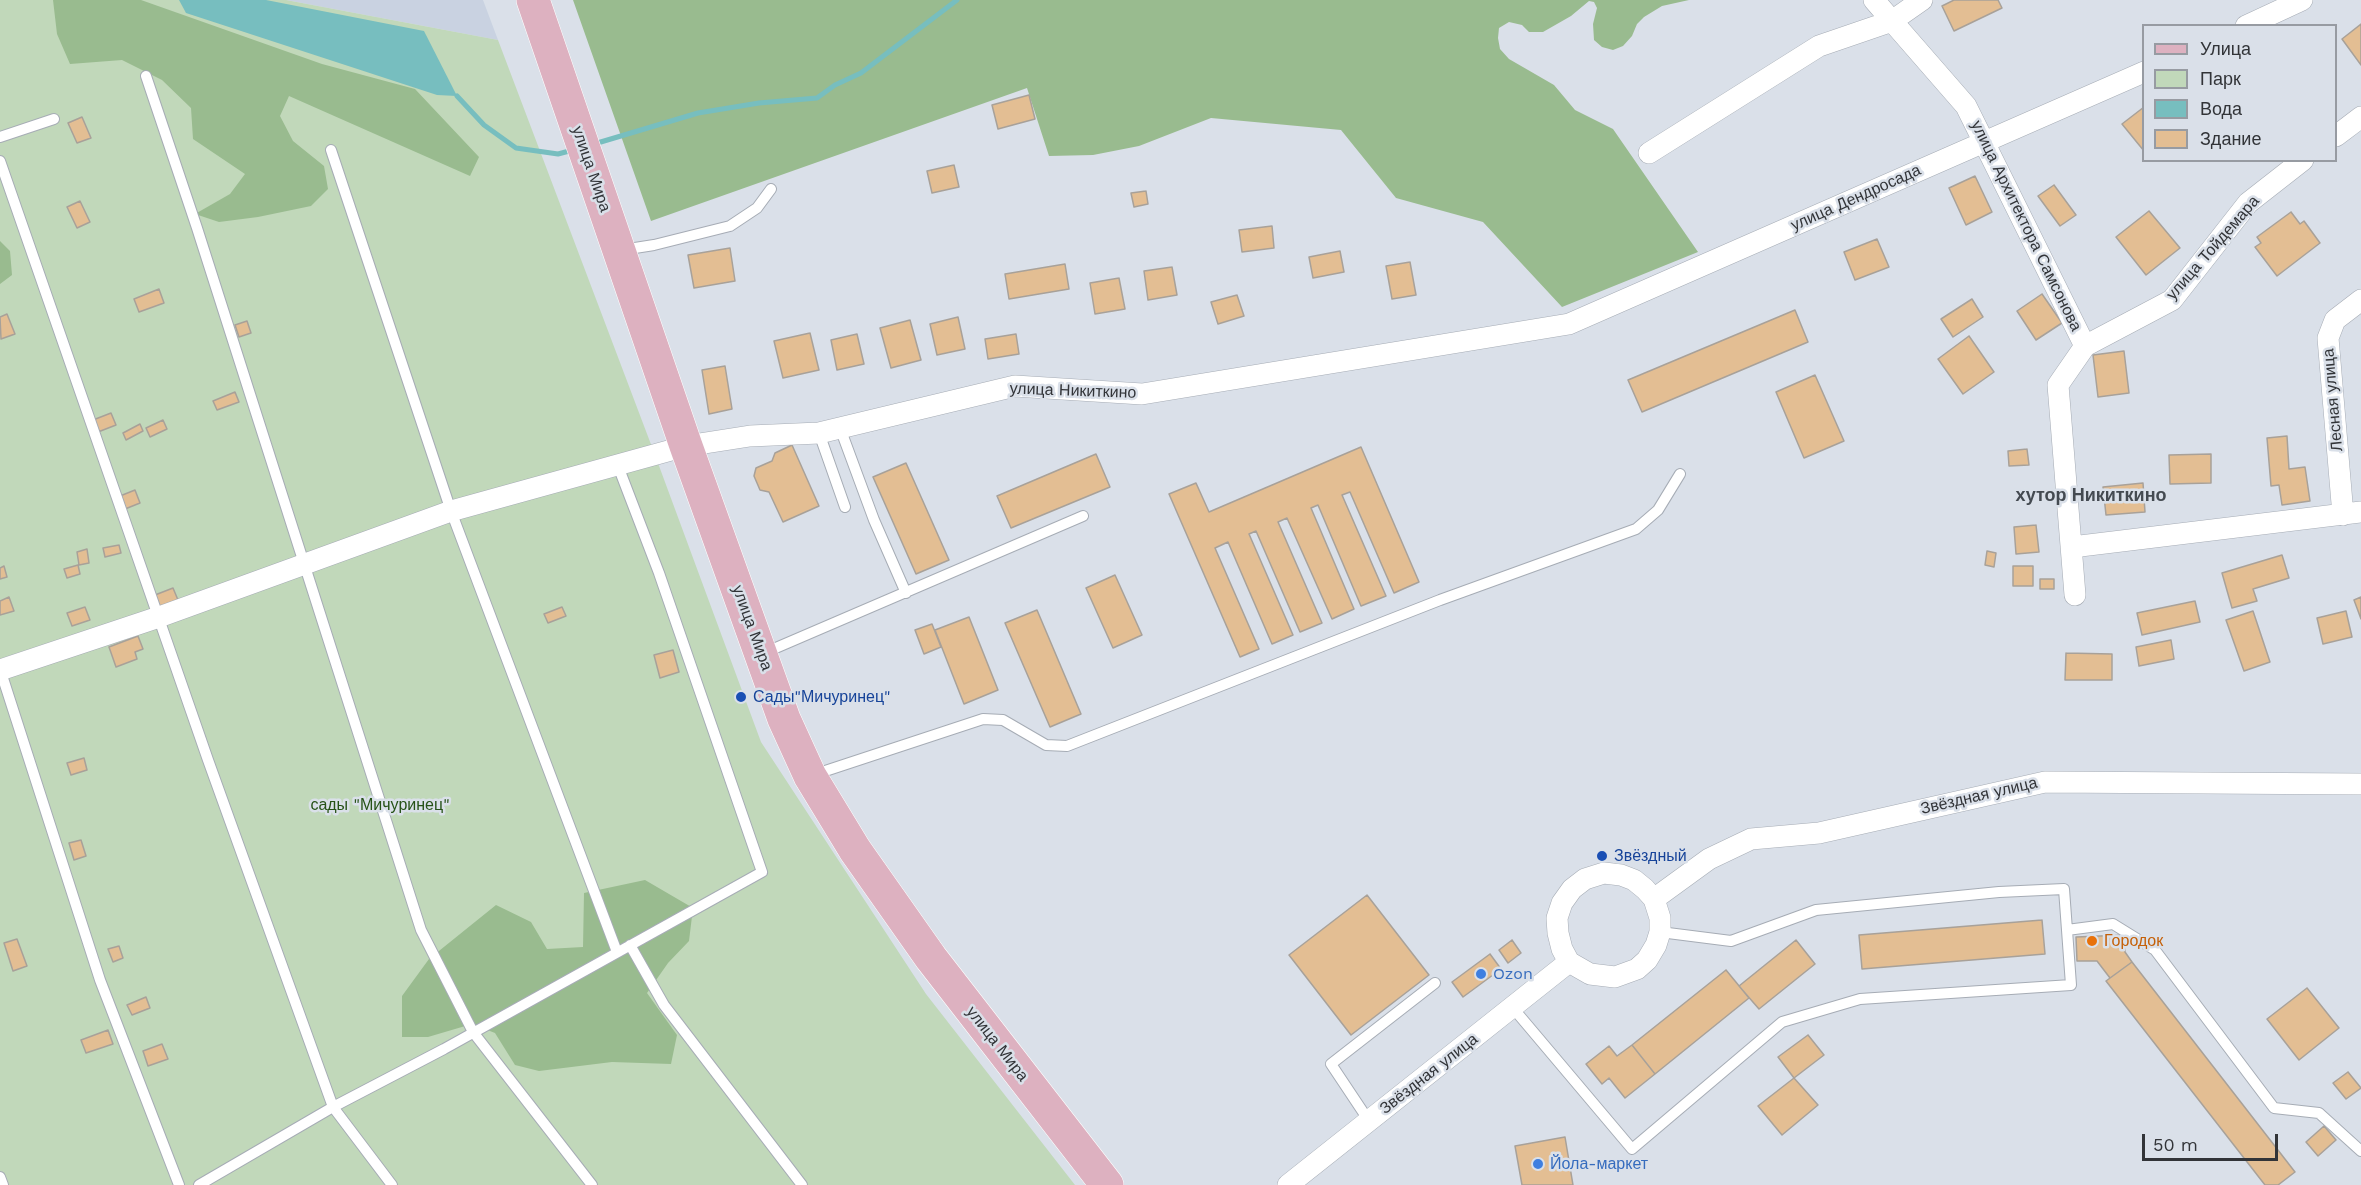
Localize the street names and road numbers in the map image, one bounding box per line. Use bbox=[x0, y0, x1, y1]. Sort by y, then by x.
street label: улица Архитектора Самсонова bbox=[1967, 118, 2085, 334]
street label: улица Мира bbox=[567, 124, 615, 214]
street label: улица Дендросада bbox=[1788, 161, 1924, 235]
street label: улица Тойдемара bbox=[2163, 192, 2263, 304]
street label: Лесная улица bbox=[2319, 348, 2347, 452]
street label: улица Никиткино bbox=[1009, 379, 1137, 403]
street label: улица Мира bbox=[728, 583, 776, 673]
street label: Звёздная улица bbox=[1919, 773, 2039, 819]
street label: улица Мира bbox=[962, 1003, 1032, 1085]
street label: Звёздная улица bbox=[1376, 1030, 1482, 1118]

